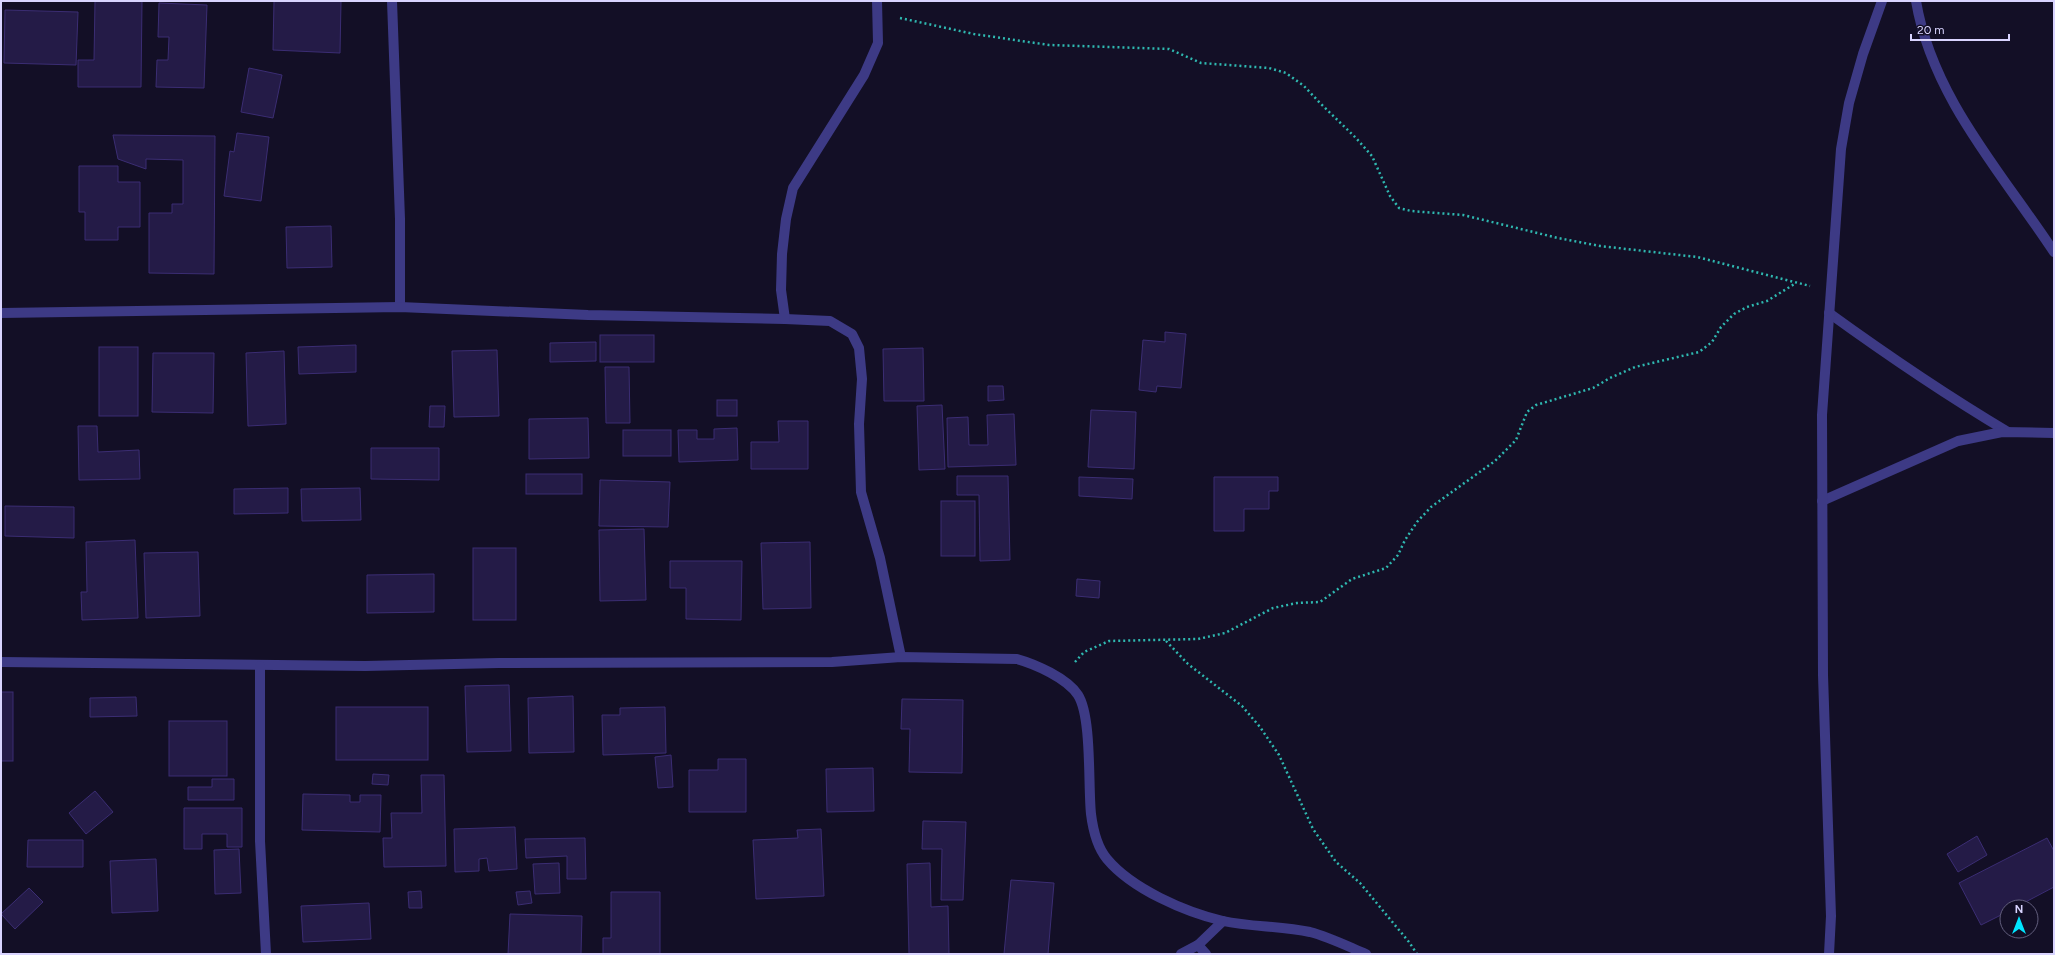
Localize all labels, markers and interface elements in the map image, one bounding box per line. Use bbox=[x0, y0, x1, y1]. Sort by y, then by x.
scale bar bbox=[1911, 16, 2009, 42]
text: 20 m bbox=[1917, 23, 1945, 37]
north arrow bbox=[1999, 899, 2039, 939]
text: N bbox=[2015, 903, 2023, 916]

